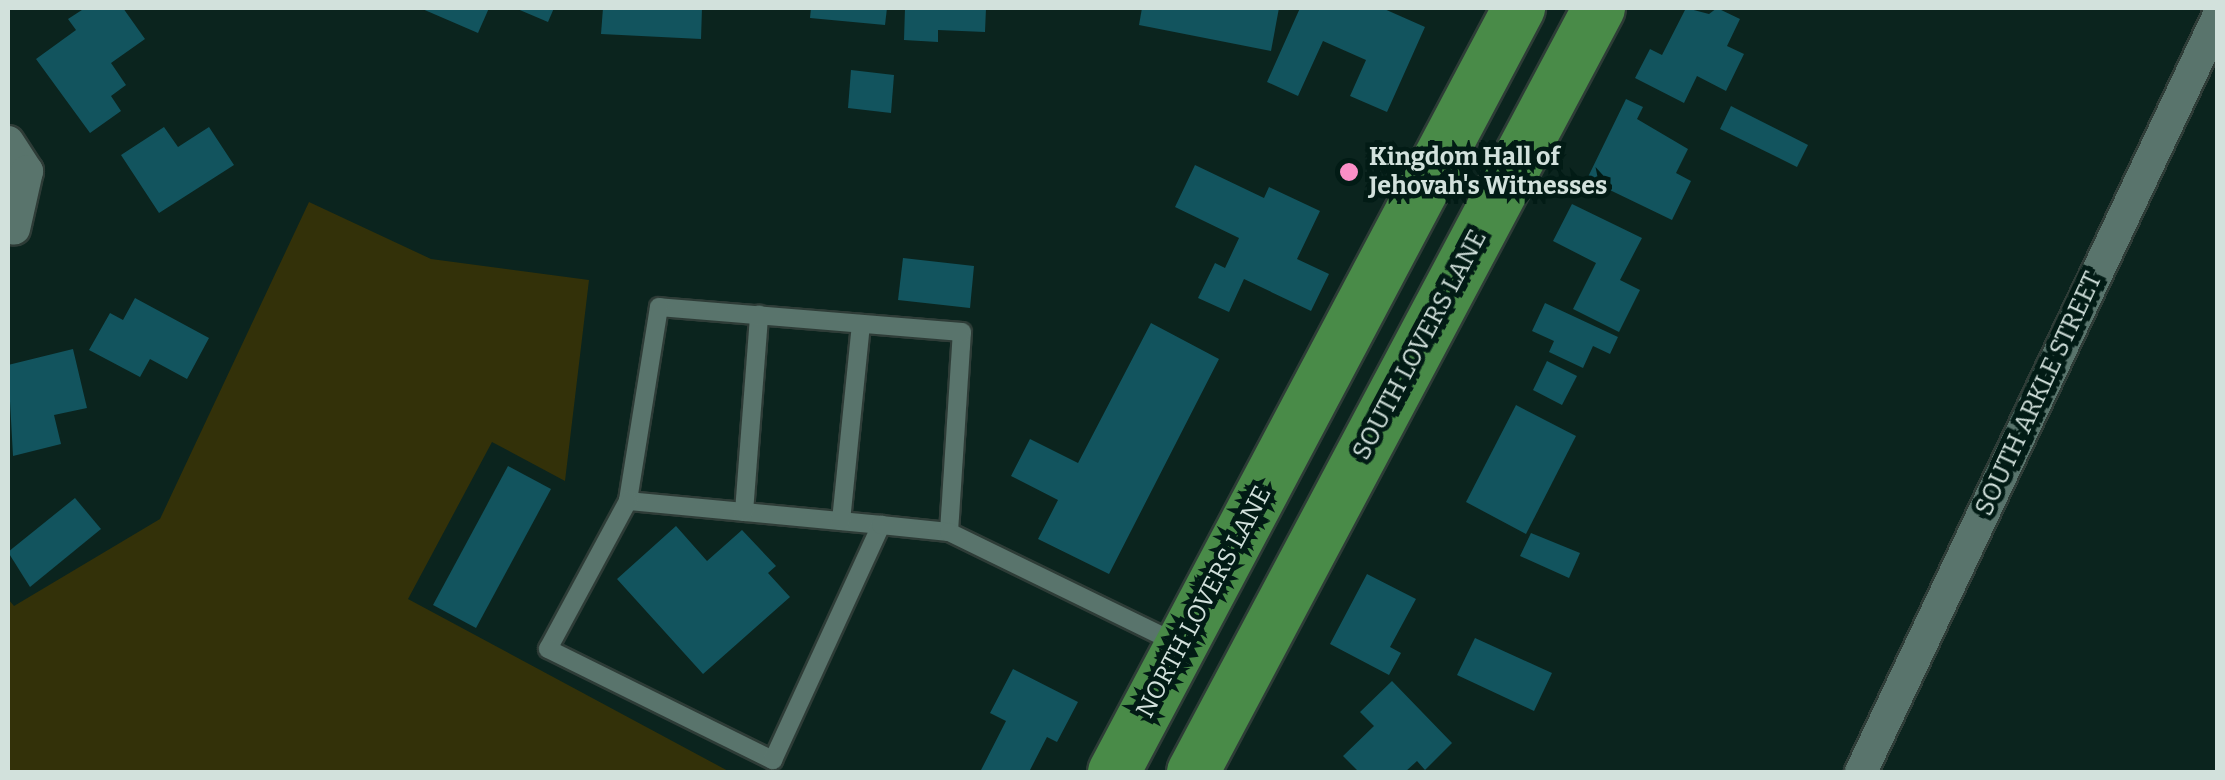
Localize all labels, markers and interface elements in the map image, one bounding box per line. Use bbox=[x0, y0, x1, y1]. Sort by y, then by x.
place label: Kingdom Hall of Jehovah's Witnesses bbox=[1369, 143, 1607, 202]
marker: Kingdom Hall of Jehovah's Witnesses bbox=[1338, 161, 1360, 183]
street label: SOUTH LOVERS LANE bbox=[1347, 225, 1493, 465]
street label: SOUTH ARKLE STREET bbox=[1969, 268, 2109, 520]
street label: NORTH LOVERS LANE bbox=[1130, 481, 1278, 723]

